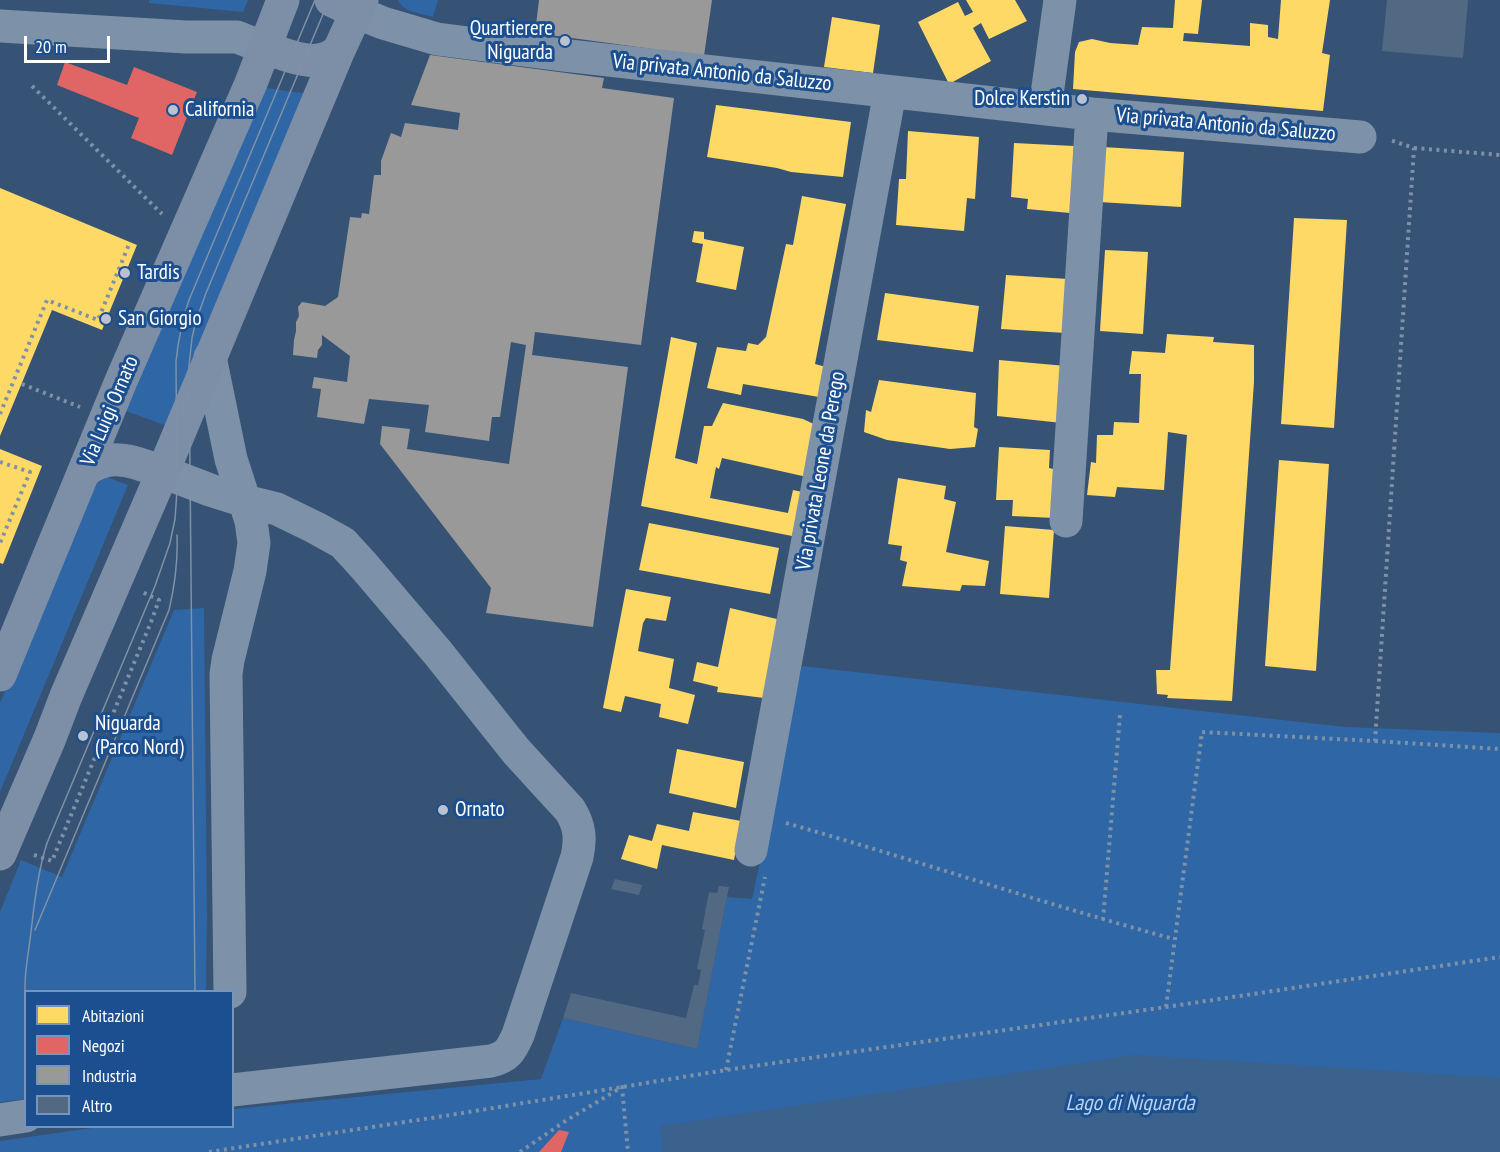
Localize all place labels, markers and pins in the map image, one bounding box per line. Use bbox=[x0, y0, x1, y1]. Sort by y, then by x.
place label: Quartierere Niguarda bbox=[470, 16, 553, 66]
marker: Quartierere Niguarda bbox=[558, 34, 572, 48]
place label: Dolce Kerstin bbox=[974, 86, 1070, 112]
marker: Dolce Kerstin bbox=[1075, 92, 1089, 106]
place label: California bbox=[185, 97, 254, 123]
marker: California bbox=[166, 103, 180, 117]
place label: Tardis bbox=[137, 260, 180, 286]
marker: Tardis bbox=[118, 266, 132, 280]
place label: San Giorgio bbox=[118, 306, 201, 332]
marker: San Giorgio bbox=[99, 312, 113, 326]
place label: Niguarda (Parco Nord) bbox=[95, 711, 184, 761]
marker: Niguarda (Parco Nord) bbox=[76, 729, 90, 743]
place label: Ornato bbox=[455, 797, 505, 823]
marker: Ornato bbox=[436, 803, 450, 817]

